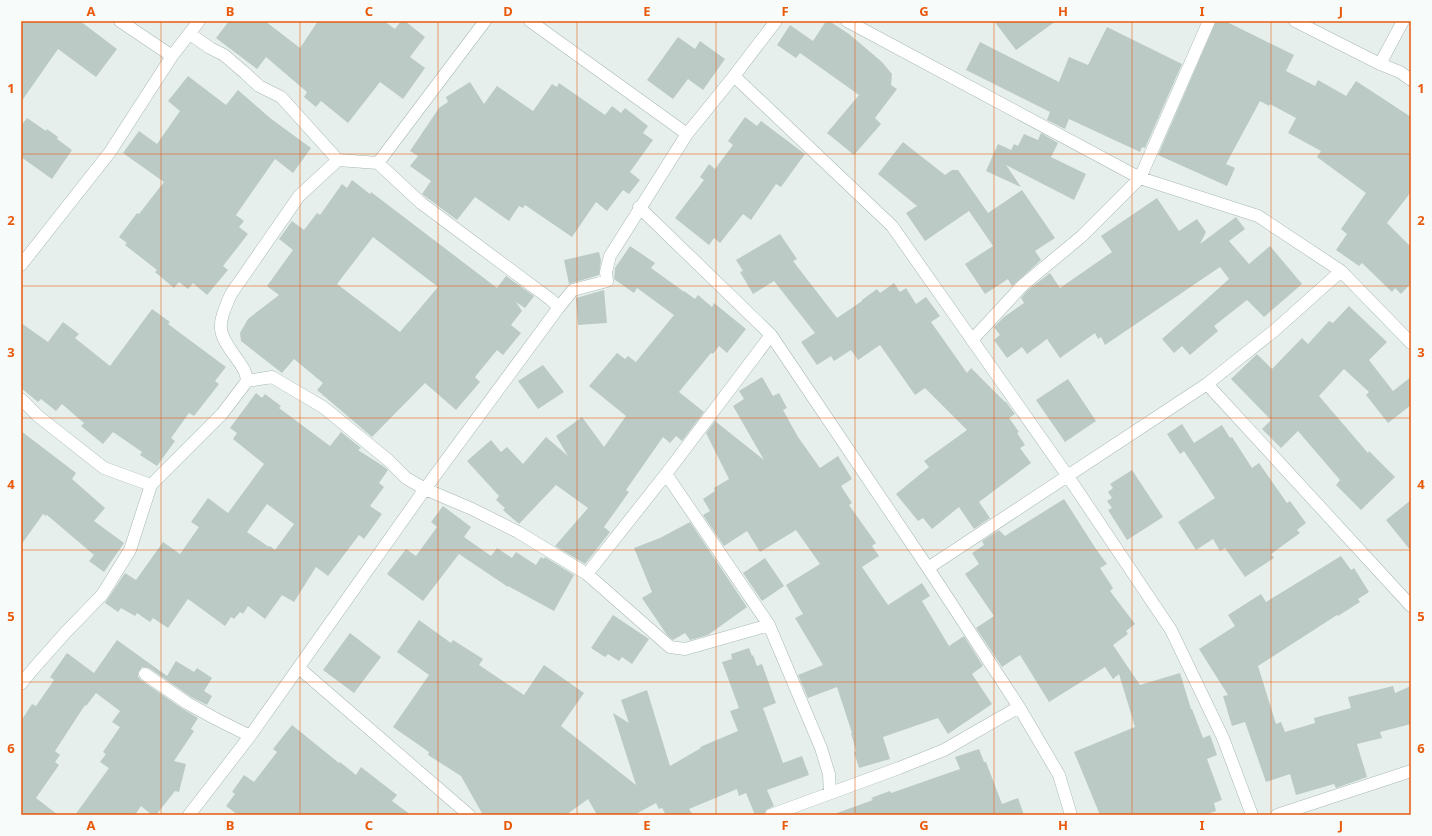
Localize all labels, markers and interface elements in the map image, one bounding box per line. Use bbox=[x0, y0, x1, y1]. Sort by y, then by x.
text: A bbox=[87, 2, 96, 20]
text: B bbox=[226, 2, 234, 20]
text: C bbox=[365, 2, 373, 20]
text: D bbox=[503, 2, 513, 20]
text: E bbox=[643, 2, 651, 20]
text: F bbox=[781, 2, 789, 20]
text: G bbox=[919, 2, 929, 20]
text: H bbox=[1058, 2, 1068, 20]
text: I bbox=[1199, 2, 1205, 20]
text: J bbox=[1338, 2, 1343, 20]
text: 1 bbox=[7, 79, 15, 97]
text: 1 bbox=[1417, 79, 1425, 97]
text: 2 bbox=[7, 211, 15, 229]
text: 2 bbox=[1417, 211, 1425, 229]
text: 3 bbox=[7, 343, 15, 361]
text: 3 bbox=[1417, 343, 1425, 361]
text: 4 bbox=[7, 475, 15, 493]
text: 4 bbox=[1417, 475, 1425, 493]
text: 5 bbox=[7, 607, 15, 625]
text: 5 bbox=[1417, 607, 1425, 625]
text: 6 bbox=[7, 739, 15, 757]
text: 6 bbox=[1417, 739, 1425, 757]
text: A bbox=[87, 816, 96, 834]
text: B bbox=[226, 816, 234, 834]
text: C bbox=[365, 816, 373, 834]
text: D bbox=[503, 816, 513, 834]
text: E bbox=[643, 816, 651, 834]
text: F bbox=[781, 816, 789, 834]
text: G bbox=[919, 816, 929, 834]
text: H bbox=[1058, 816, 1068, 834]
text: I bbox=[1199, 816, 1205, 834]
text: J bbox=[1338, 816, 1343, 834]

